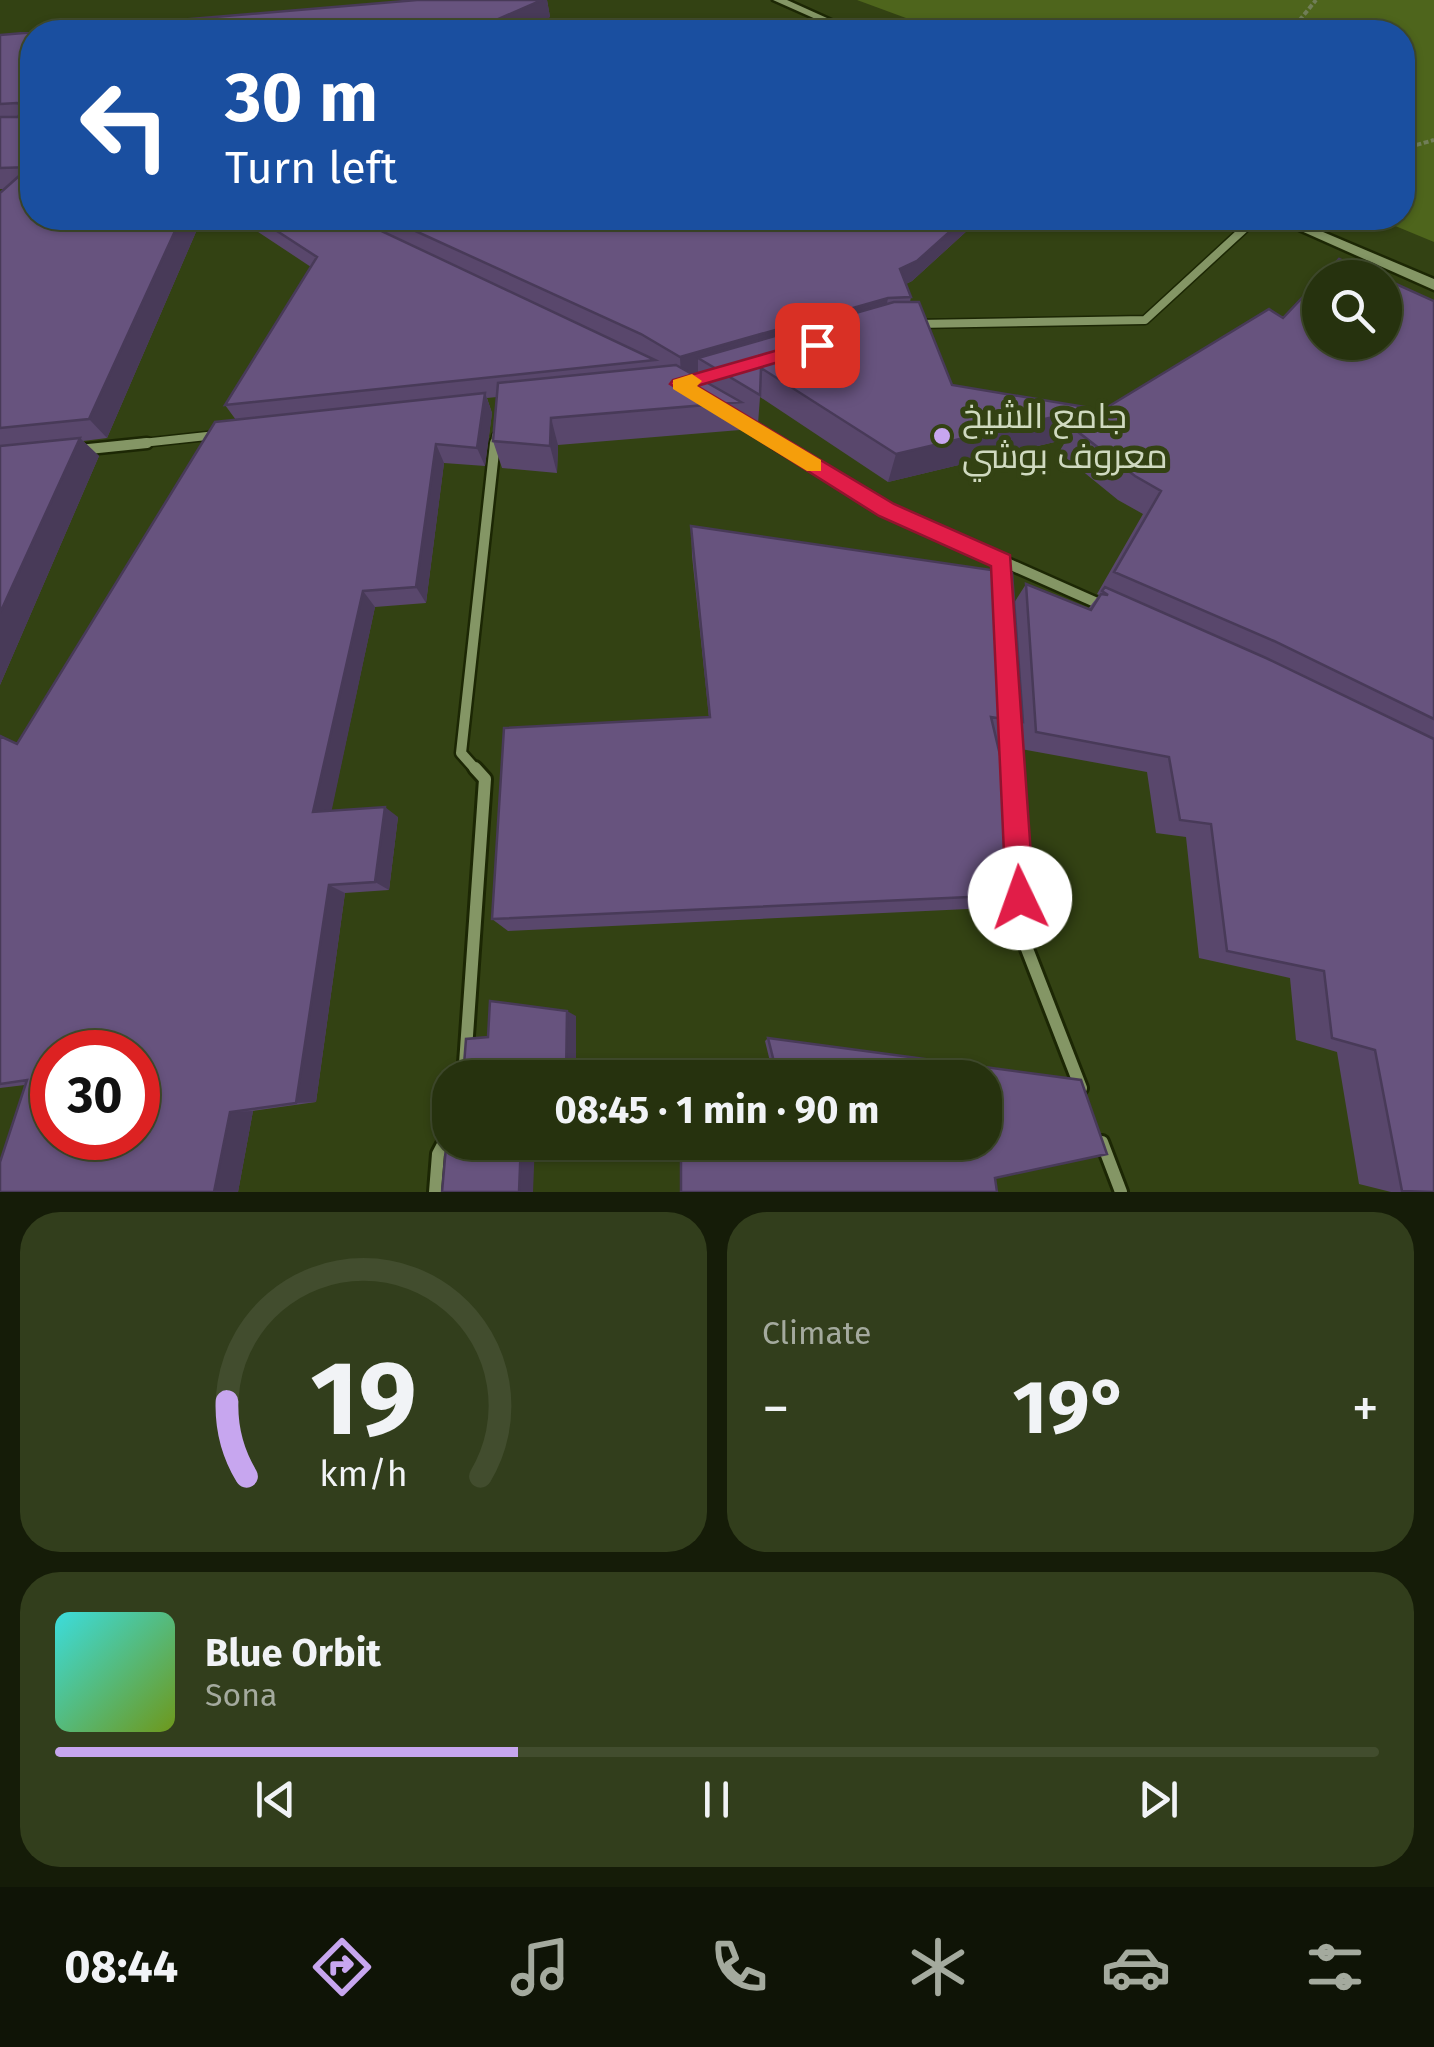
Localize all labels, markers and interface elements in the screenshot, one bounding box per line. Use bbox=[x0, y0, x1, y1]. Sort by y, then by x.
text: 30 m bbox=[225, 56, 378, 140]
icon: left bbox=[60, 60, 190, 190]
text: Turn left bbox=[225, 141, 397, 195]
map controls bbox=[1302, 260, 1402, 360]
button: search bbox=[1302, 260, 1402, 360]
pin bbox=[775, 303, 860, 388]
icon: arrive bbox=[790, 318, 845, 373]
place label: جامع الشيخ معروف بوشي bbox=[962, 395, 1168, 482]
marker: جامع الشيخ معروف بوشي bbox=[931, 425, 953, 447]
position arrow bbox=[968, 846, 1072, 950]
speed limit sign: 30 bbox=[30, 1030, 160, 1160]
text: 08:45 · 1 min · 90 m bbox=[555, 1087, 879, 1133]
text: Climate bbox=[762, 1314, 871, 1352]
text: 19 bbox=[310, 1337, 417, 1462]
text: 19° bbox=[1013, 1363, 1128, 1453]
text: − bbox=[762, 1376, 790, 1442]
text: + bbox=[1352, 1376, 1379, 1442]
text: km/h bbox=[319, 1453, 408, 1495]
text: Blue Orbit bbox=[205, 1630, 381, 1676]
text: Sona bbox=[205, 1676, 277, 1714]
icon: previous bbox=[248, 1772, 303, 1827]
icon: pause bbox=[689, 1772, 744, 1827]
icon: next bbox=[1131, 1772, 1186, 1827]
icon: directions bbox=[307, 1932, 377, 2002]
icon: music bbox=[505, 1932, 575, 2002]
icon: phone bbox=[704, 1932, 774, 2002]
icon: climate bbox=[903, 1932, 973, 2002]
icon: car bbox=[1101, 1932, 1171, 2002]
icon: filters bbox=[1300, 1932, 1370, 2002]
text: 08:44 bbox=[64, 1940, 178, 1994]

